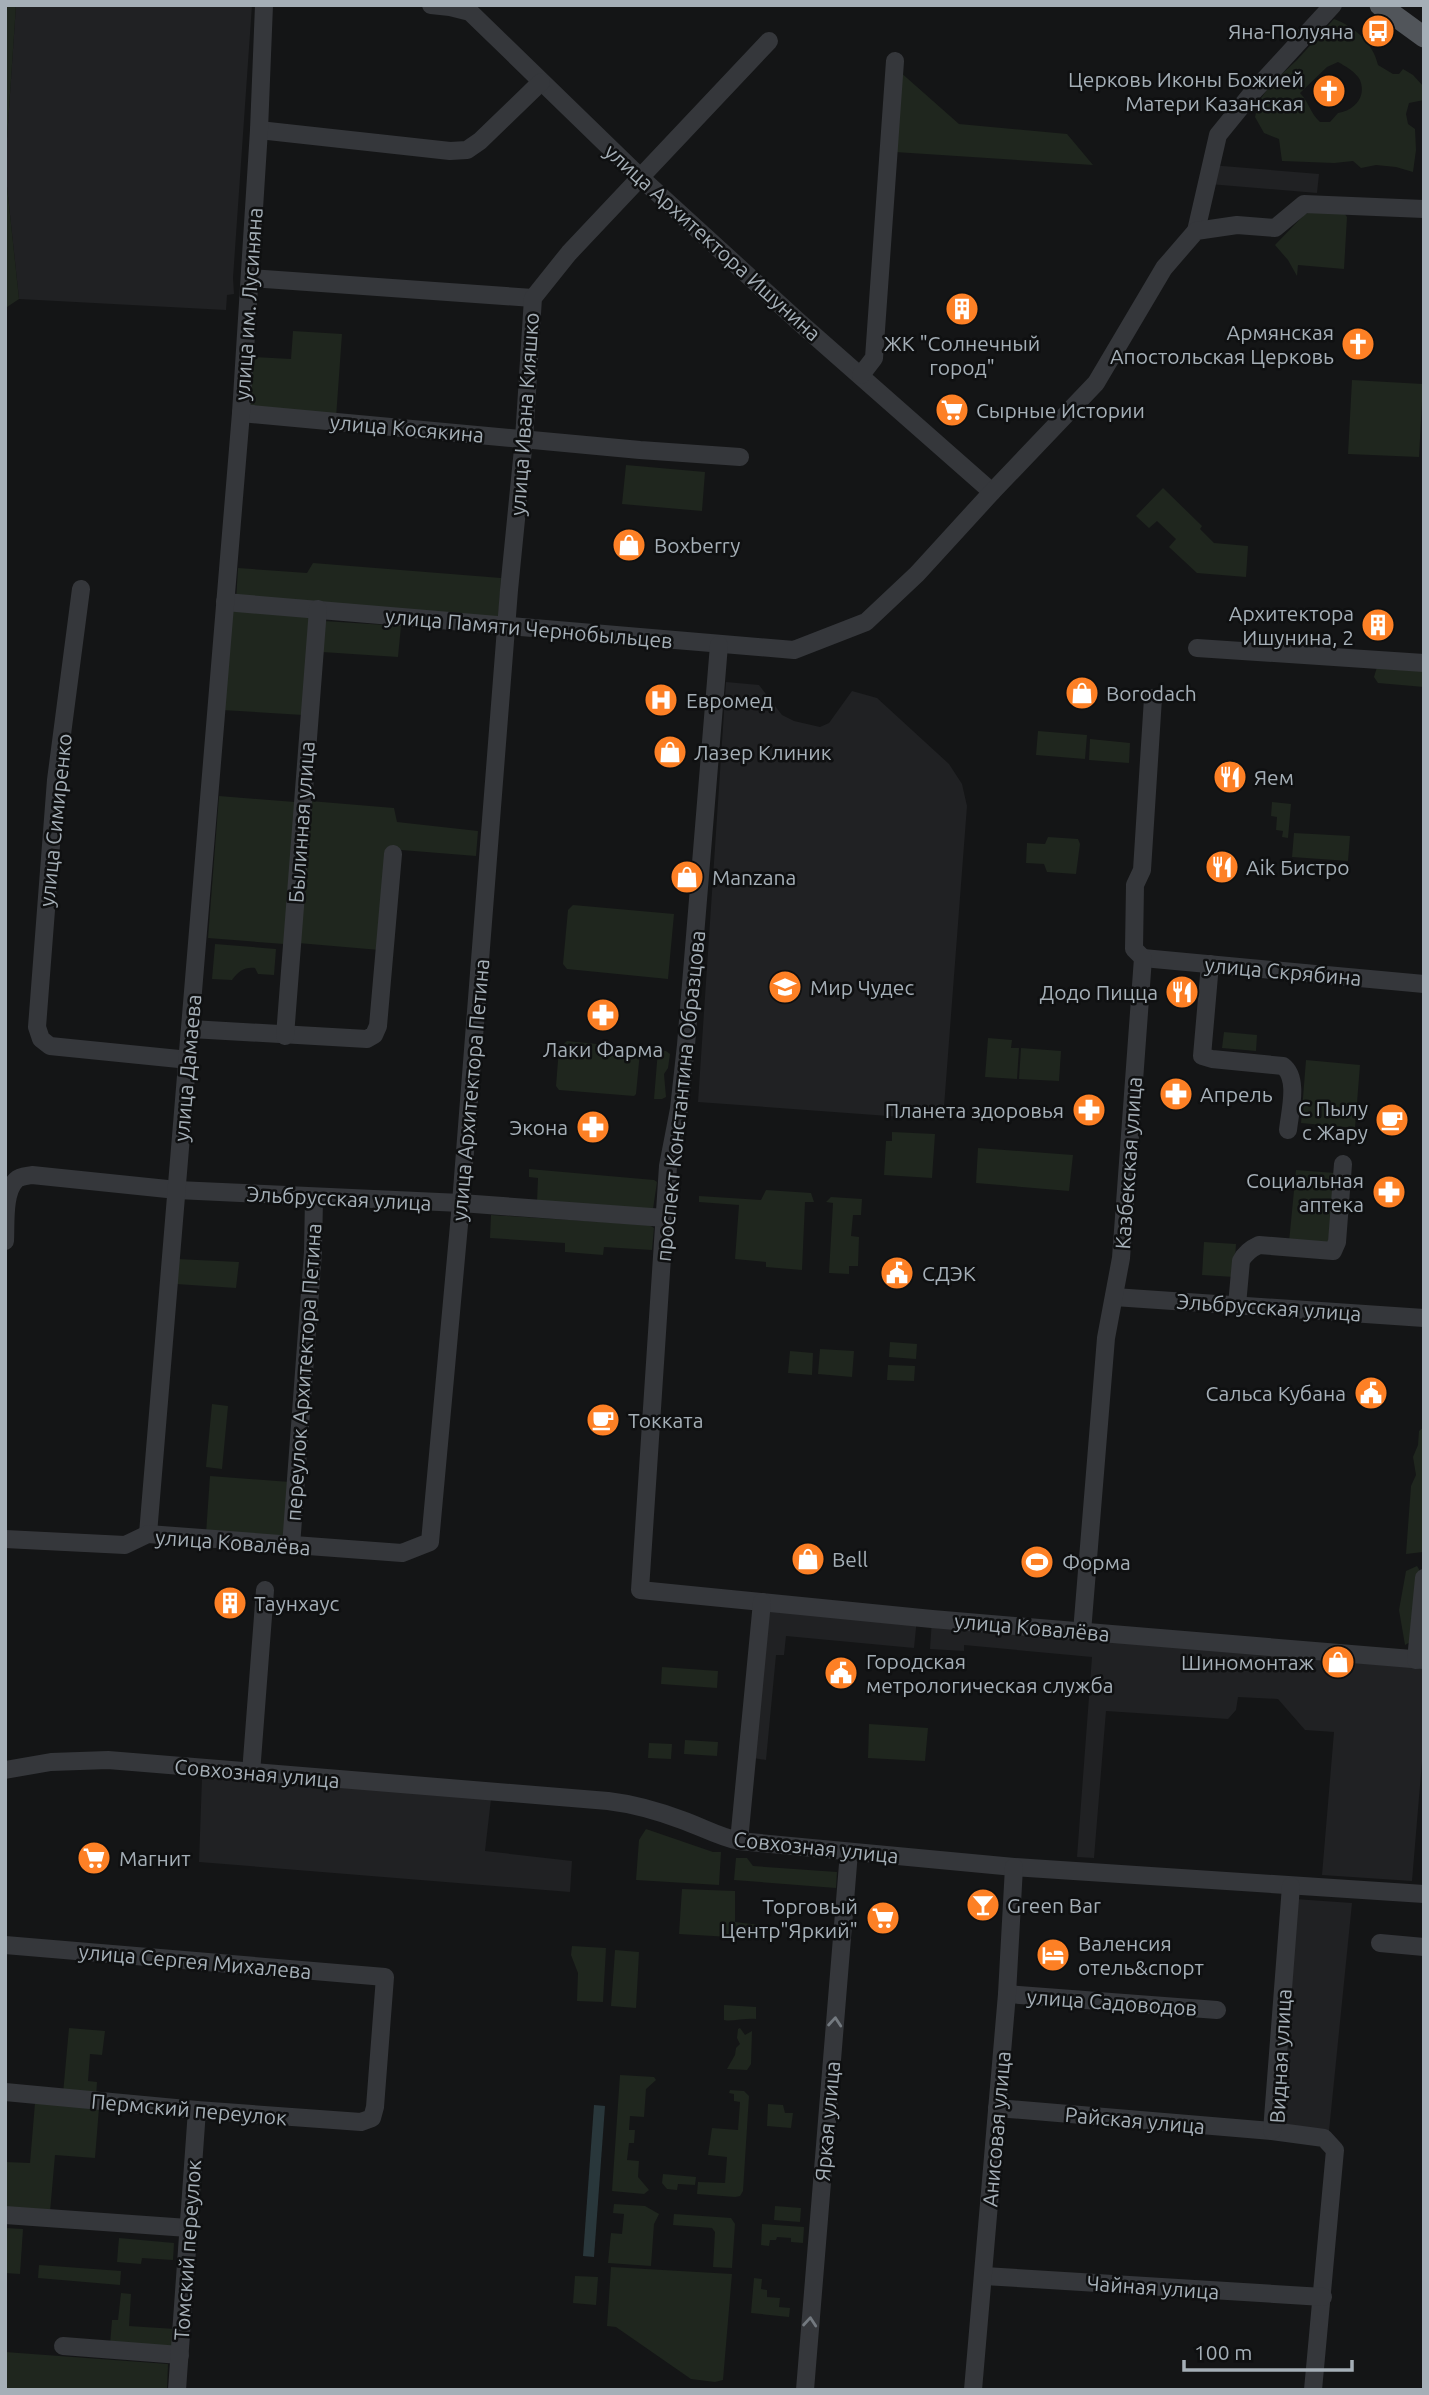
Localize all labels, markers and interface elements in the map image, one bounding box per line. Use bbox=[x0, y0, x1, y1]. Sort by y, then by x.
bus stop icon: Яна-Полуяна bbox=[1359, 12, 1397, 50]
place label: Яна-Полуяна bbox=[1228, 19, 1354, 43]
place label: Церковь Иконы Божией Матери Казанская bbox=[1068, 67, 1304, 115]
church icon: Церковь Иконы Божией Матери Казанская bbox=[1310, 72, 1348, 110]
street label: улица Архитектора Ишунина bbox=[600, 139, 826, 345]
street label: улица им. Лусиняна bbox=[229, 207, 267, 401]
building icon: ЖК "Солнечный город" bbox=[943, 290, 981, 328]
street label: улица Ивана Кияшко bbox=[505, 312, 543, 516]
place label: Армянская Апостольская Церковь bbox=[1110, 320, 1334, 368]
church icon: Армянская Апостольская Церковь bbox=[1339, 325, 1377, 363]
place label: ЖК "Солнечный город" bbox=[884, 331, 1040, 379]
supermarket icon: Сырные Истории bbox=[933, 391, 971, 429]
place label: Сырные Истории bbox=[976, 398, 1145, 422]
street label: улица Косякина bbox=[329, 409, 485, 447]
shop icon: Boxberry bbox=[610, 526, 648, 564]
place label: Boxberry bbox=[654, 533, 740, 557]
place label: Архитектора Ишунина, 2 bbox=[1229, 601, 1354, 649]
street label: улица Памяти Чернобыльцев bbox=[384, 603, 674, 653]
building icon: Архитектора Ишунина, 2 bbox=[1359, 606, 1397, 644]
shop icon: Borodach bbox=[1063, 674, 1101, 712]
hospital icon: Евромед bbox=[642, 681, 680, 719]
place label: Borodach bbox=[1106, 681, 1197, 705]
place label: Евромед bbox=[686, 688, 773, 712]
street label: улица Симиренко bbox=[34, 732, 76, 908]
shop icon: Лазер Клиник bbox=[651, 733, 689, 771]
street label: Былинная улица bbox=[283, 740, 319, 904]
place label: Лазер Клиник bbox=[694, 740, 832, 764]
restaurant icon: Яем bbox=[1211, 758, 1249, 796]
place label: Яем bbox=[1254, 765, 1294, 789]
restaurant icon: Aik Бистро bbox=[1203, 848, 1241, 886]
place label: Aik Бистро bbox=[1246, 855, 1349, 879]
shop icon: Manzana bbox=[668, 858, 706, 896]
place label: Manzana bbox=[712, 865, 796, 889]
street label: проспект Константина Образцова bbox=[651, 929, 709, 1263]
street label: улица Скрябина bbox=[1204, 952, 1362, 990]
street label: улица Архитектора Петина bbox=[447, 958, 493, 1222]
school or university icon: Мир Чудес bbox=[766, 968, 804, 1006]
restaurant icon: Додо Пицца bbox=[1163, 973, 1201, 1011]
place label: Мир Чудес bbox=[810, 975, 914, 999]
place label: Додо Пицца bbox=[1040, 980, 1158, 1004]
street label: улица Дамаева bbox=[169, 993, 205, 1143]
pharmacy icon: Лаки Фарма bbox=[584, 996, 622, 1034]
place label: Лаки Фарма bbox=[543, 1037, 663, 1061]
pharmacy icon: Апрель bbox=[1157, 1075, 1195, 1113]
street label: Казбекская улица bbox=[1110, 1076, 1146, 1250]
place label: Апрель bbox=[1200, 1082, 1273, 1106]
pharmacy icon: Планета здоровья bbox=[1070, 1091, 1108, 1129]
place label: С Пылу с Жару bbox=[1298, 1096, 1368, 1144]
place label: Планета здоровья bbox=[885, 1098, 1064, 1122]
cafe icon: С Пылу с Жару bbox=[1373, 1101, 1411, 1139]
pharmacy icon: Экона bbox=[574, 1108, 612, 1146]
place label: Экона bbox=[509, 1115, 568, 1139]
place label: Социальная аптека bbox=[1246, 1168, 1364, 1216]
pharmacy icon: Социальная аптека bbox=[1370, 1173, 1408, 1211]
street label: Эльбрусская улица bbox=[246, 1181, 432, 1215]
street label: переулок Архитектора Петина bbox=[281, 1222, 325, 1522]
public building icon: СДЭК bbox=[878, 1254, 916, 1292]
place label: СДЭК bbox=[922, 1261, 976, 1285]
street label: Эльбрусская улица bbox=[1176, 1289, 1362, 1325]
public building icon: Сальса Кубана bbox=[1352, 1374, 1390, 1412]
place label: Сальса Кубана bbox=[1206, 1381, 1346, 1405]
cafe icon: Токката bbox=[584, 1401, 622, 1439]
place label: Токката bbox=[628, 1408, 703, 1432]
street label: улица Ковалёва bbox=[154, 1525, 312, 1559]
shop icon: Bell bbox=[789, 1540, 827, 1578]
sports icon: Форма bbox=[1018, 1543, 1056, 1581]
place label: Bell bbox=[832, 1547, 868, 1571]
place label: Форма bbox=[1062, 1550, 1131, 1574]
building icon: Таунхаус bbox=[211, 1584, 249, 1622]
place label: Таунхаус bbox=[254, 1591, 340, 1615]
street label: улица Ковалёва bbox=[953, 1608, 1111, 1646]
shop icon: Шиномонтаж bbox=[1319, 1643, 1357, 1681]
place label: Городская метрологическая служба bbox=[866, 1649, 1113, 1697]
place label: Шиномонтаж bbox=[1181, 1650, 1314, 1674]
public building icon: Городская метрологическая служба bbox=[822, 1654, 860, 1692]
street label: Совхозная улица bbox=[173, 1754, 341, 1792]
street label: Совхозная улица bbox=[732, 1826, 900, 1868]
supermarket icon: Магнит bbox=[75, 1839, 113, 1877]
place label: Магнит bbox=[119, 1846, 191, 1870]
bar icon: Green Bar bbox=[964, 1886, 1002, 1924]
place label: Green Bar bbox=[1007, 1893, 1101, 1917]
place label: Торговый Центр"Яркий" bbox=[720, 1894, 858, 1942]
supermarket icon: Торговый Центр"Яркий" bbox=[864, 1899, 902, 1937]
place label: Валенсия отель&спорт bbox=[1078, 1931, 1204, 1979]
hotel icon: Валенсия отель&спорт bbox=[1034, 1936, 1072, 1974]
street label: улица Сергея Михалева bbox=[78, 1939, 312, 1983]
street label: улица Садоводов bbox=[1026, 1984, 1198, 2020]
street label: Видная улица bbox=[1264, 1988, 1296, 2124]
one-way arrow bbox=[827, 2016, 842, 2027]
street label: Анисовая улица bbox=[977, 2050, 1015, 2208]
street label: Яркая улица bbox=[810, 2060, 844, 2182]
street label: Пермский переулок bbox=[90, 2088, 288, 2130]
street label: Райская улица bbox=[1064, 2102, 1206, 2138]
street label: Томский переулок bbox=[169, 2159, 205, 2341]
street label: Чайная улица bbox=[1086, 2270, 1220, 2304]
one-way arrow bbox=[802, 2316, 817, 2327]
scale bar bbox=[1184, 2328, 1352, 2372]
text: 100 m bbox=[1194, 2340, 1252, 2364]

